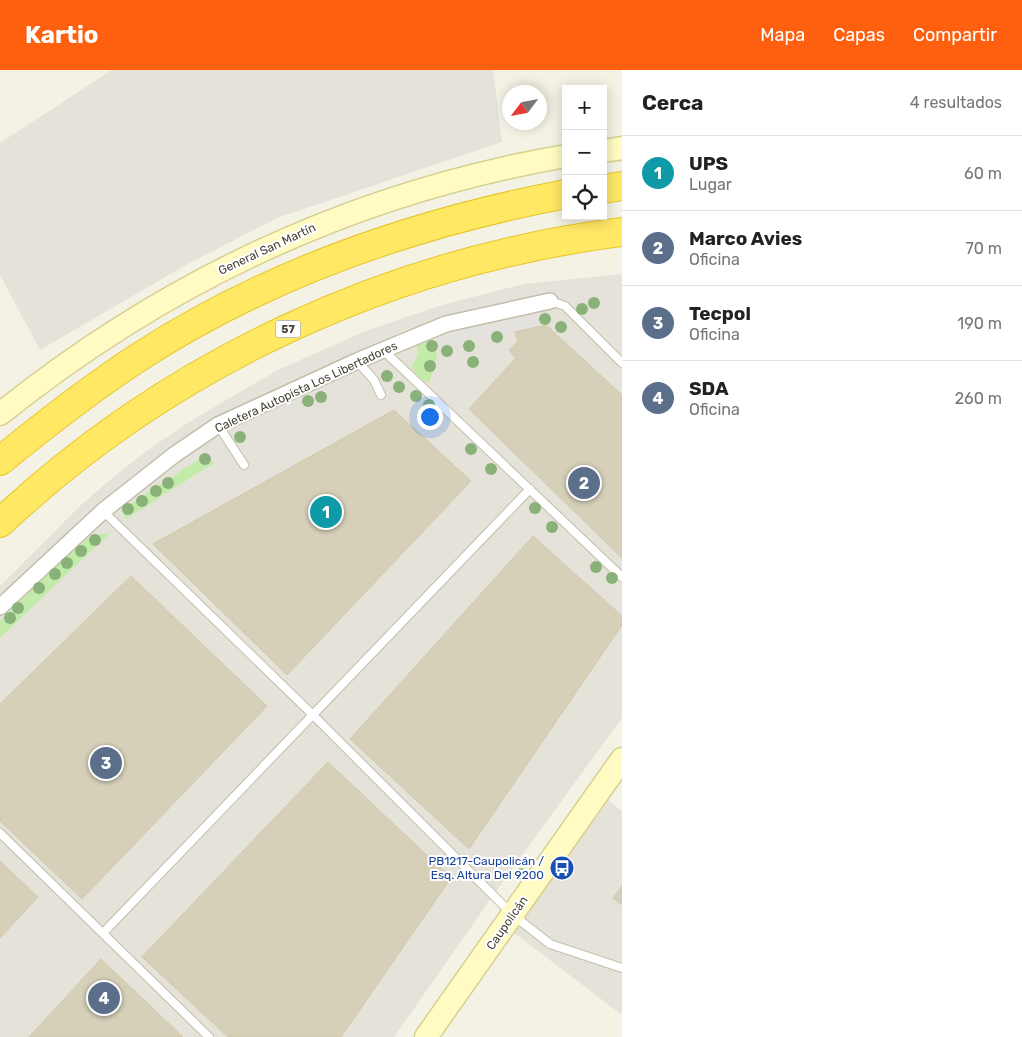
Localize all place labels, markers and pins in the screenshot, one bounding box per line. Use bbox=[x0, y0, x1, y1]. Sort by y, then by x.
pin: 2 bbox=[568, 464, 600, 502]
pin: 1 bbox=[310, 493, 342, 531]
pin: 3 bbox=[90, 744, 122, 782]
place label: PB1217-Caupolicán / Esq. Altura Del 9200 bbox=[428, 854, 544, 882]
bus stop icon: PB1217-Caupolicán / Esq. Altura Del 9200 bbox=[549, 855, 575, 881]
pin: 4 bbox=[88, 979, 120, 1017]

